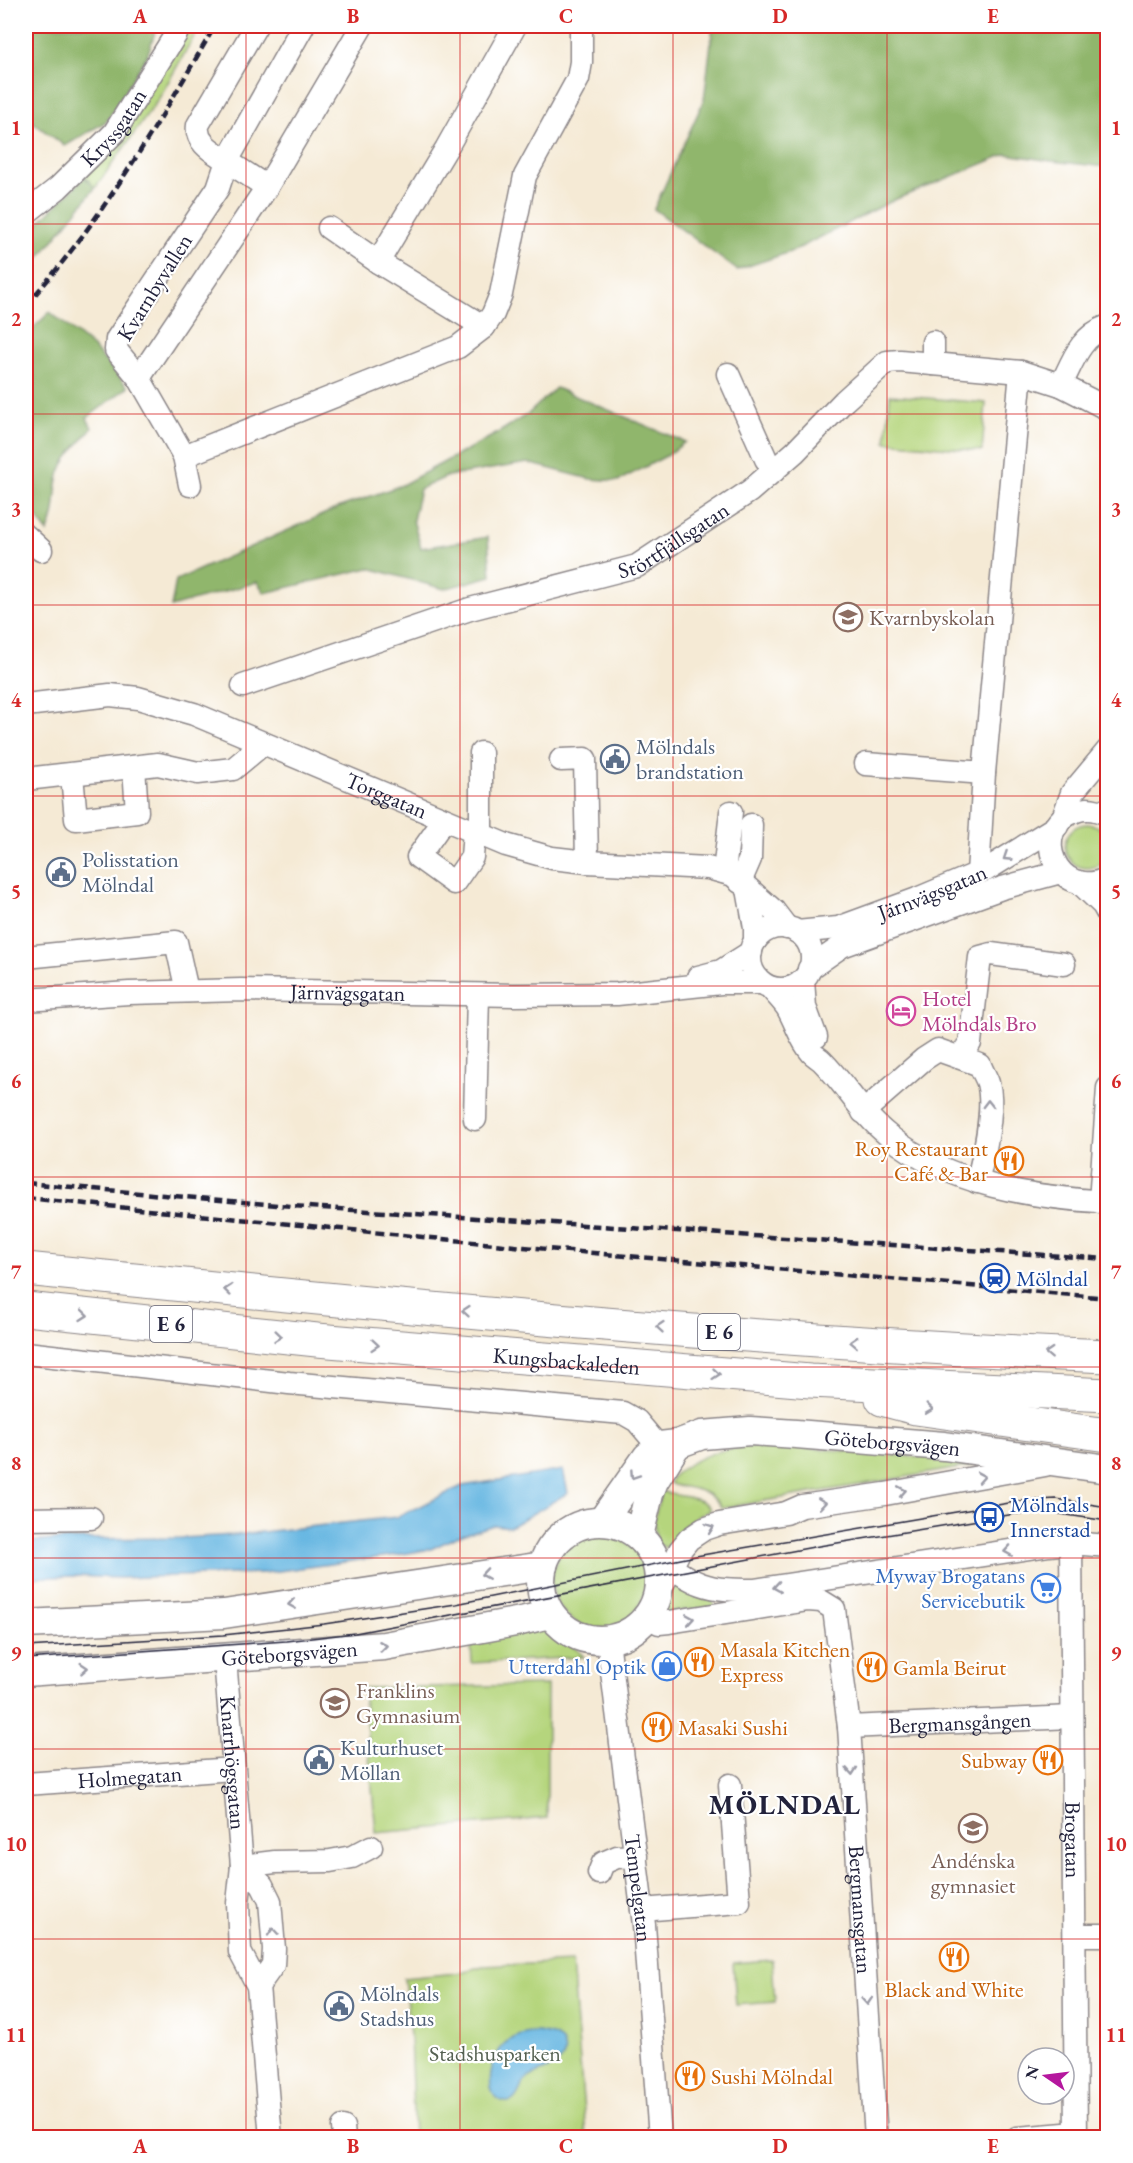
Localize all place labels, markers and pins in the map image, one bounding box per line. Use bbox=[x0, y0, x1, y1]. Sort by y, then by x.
school or university icon: Kvarnbyskolan bbox=[832, 601, 864, 633]
place label: Kvarnbyskolan bbox=[869, 603, 995, 632]
place label: Mölndals brandstation bbox=[636, 732, 744, 786]
public building icon: Mölndals brandstation bbox=[599, 743, 631, 775]
place label: Polisstation Mölndal bbox=[82, 845, 179, 899]
public building icon: Polisstation Mölndal bbox=[45, 856, 77, 888]
place label: Hotel Mölndals Bro bbox=[922, 984, 1037, 1038]
hotel icon: Hotel Mölndals Bro bbox=[885, 995, 917, 1027]
place label: Roy Restaurant Café & Bar bbox=[855, 1134, 989, 1188]
restaurant icon: Roy Restaurant Café & Bar bbox=[993, 1145, 1025, 1177]
station icon: Mölndal bbox=[979, 1262, 1011, 1294]
place label: Mölndal bbox=[1016, 1264, 1088, 1293]
place label: Mölndals Innerstad bbox=[1010, 1490, 1091, 1544]
bus stop icon: Mölndals Innerstad bbox=[973, 1501, 1005, 1533]
place label: Myway Brogatans Servicebutik bbox=[875, 1561, 1026, 1615]
supermarket icon: Myway Brogatans Servicebutik bbox=[1030, 1572, 1062, 1604]
place label: Masala Kitchen Express bbox=[720, 1635, 851, 1689]
restaurant icon: Masala Kitchen Express bbox=[683, 1646, 715, 1678]
shop icon: Utterdahl Optik bbox=[651, 1650, 683, 1682]
restaurant icon: Gamla Beirut bbox=[856, 1651, 888, 1683]
place label: Utterdahl Optik bbox=[508, 1652, 647, 1681]
place label: Gamla Beirut bbox=[893, 1653, 1006, 1682]
place label: Franklins Gymnasium bbox=[356, 1676, 460, 1730]
school or university icon: Franklins Gymnasium bbox=[319, 1687, 351, 1719]
restaurant icon: Masaki Sushi bbox=[641, 1711, 673, 1743]
place label: Masaki Sushi bbox=[678, 1713, 788, 1742]
place label: Kulturhuset Möllan bbox=[340, 1733, 443, 1787]
public building icon: Kulturhuset Möllan bbox=[303, 1744, 335, 1776]
restaurant icon: Subway bbox=[1032, 1744, 1064, 1776]
place label: Subway bbox=[961, 1746, 1027, 1775]
school or university icon: Andénska gymnasiet bbox=[957, 1812, 989, 1844]
place label: Andénska gymnasiet bbox=[930, 1846, 1015, 1900]
restaurant icon: Black and White bbox=[938, 1941, 970, 1973]
place label: Black and White bbox=[885, 1975, 1024, 2004]
place label: Mölndals Stadshus bbox=[360, 1979, 439, 2033]
public building icon: Mölndals Stadshus bbox=[323, 1990, 355, 2022]
restaurant icon: Sushi Mölndal bbox=[674, 2060, 706, 2092]
place label: Sushi Mölndal bbox=[711, 2062, 833, 2091]

